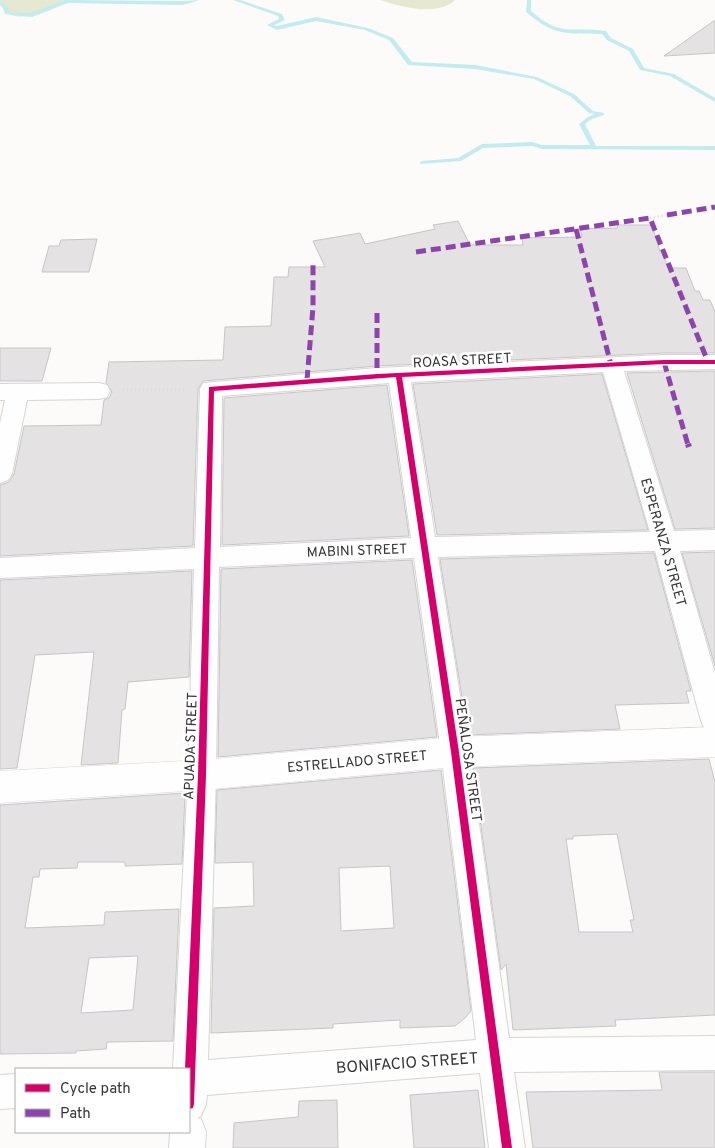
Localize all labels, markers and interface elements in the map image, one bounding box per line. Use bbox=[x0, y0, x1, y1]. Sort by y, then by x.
street label: ROASA STREET bbox=[412, 350, 512, 373]
street label: ESPERANZA STREET bbox=[636, 476, 689, 609]
street label: MABINI STREET bbox=[306, 541, 408, 562]
street label: APUADA STREET bbox=[181, 692, 202, 800]
street label: PEÑALOSA STREET bbox=[450, 697, 485, 823]
street label: ESTRELLADO STREET bbox=[286, 748, 428, 777]
street label: BONIFACIO STREET bbox=[335, 1049, 479, 1079]
legend bbox=[15, 1068, 190, 1133]
text: Cycle path bbox=[60, 1080, 131, 1099]
text: Path bbox=[60, 1105, 91, 1124]

